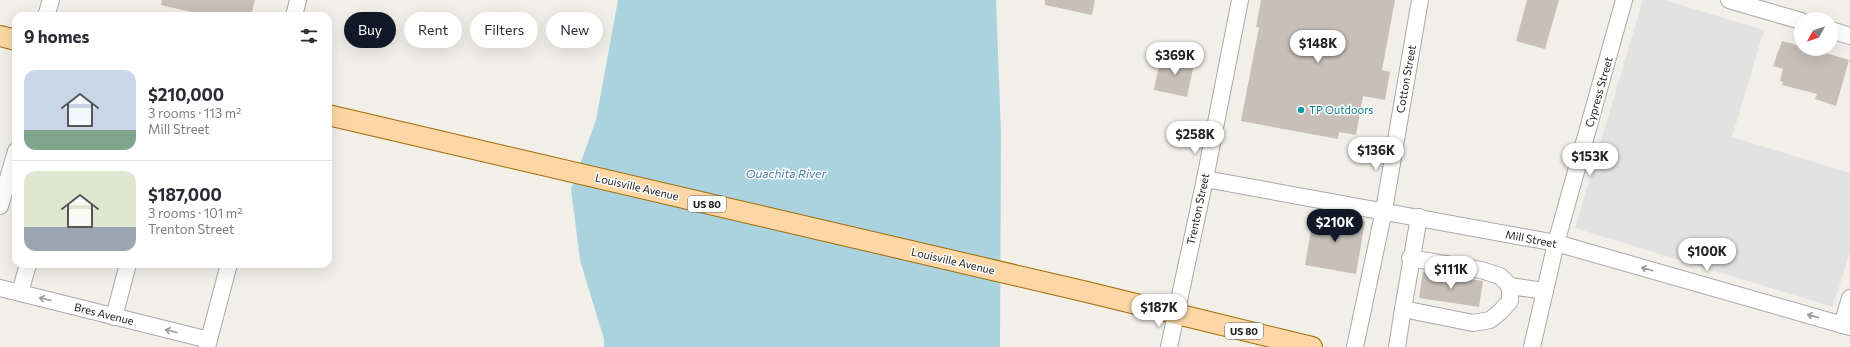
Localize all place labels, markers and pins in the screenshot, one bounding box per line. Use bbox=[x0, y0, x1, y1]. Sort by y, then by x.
pin: $148K bbox=[1290, 30, 1346, 64]
pin: $369K bbox=[1147, 42, 1203, 76]
place label: TP Outdoors bbox=[1309, 103, 1373, 116]
marker: TP Outdoors bbox=[1296, 105, 1306, 115]
pin: $258K bbox=[1167, 121, 1223, 155]
pin: $136K bbox=[1348, 137, 1404, 171]
pin: $153K bbox=[1562, 143, 1618, 177]
pin: $210K bbox=[1307, 209, 1363, 243]
pin: $100K bbox=[1679, 238, 1735, 272]
pin: $111K bbox=[1423, 256, 1479, 290]
pin: $187K bbox=[1131, 294, 1187, 328]

